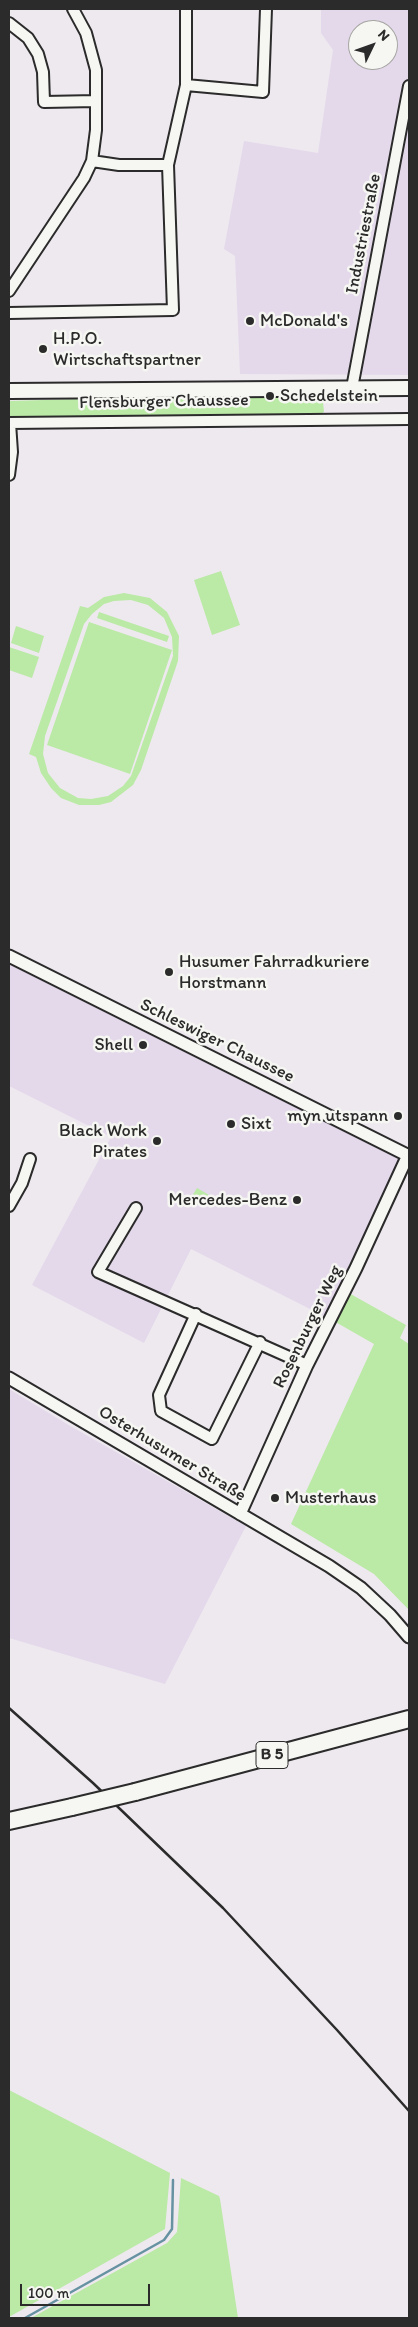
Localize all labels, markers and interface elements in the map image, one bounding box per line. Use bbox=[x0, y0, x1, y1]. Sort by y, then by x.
north arrow bbox=[348, 20, 398, 70]
text: N bbox=[374, 26, 393, 44]
street label: Industriestraße bbox=[342, 172, 386, 296]
place label: McDonald's bbox=[260, 310, 348, 332]
marker: McDonald's bbox=[244, 315, 256, 327]
place label: H.P.O. Wirtschaftspartner bbox=[53, 328, 201, 370]
marker: H.P.O. Wirtschaftspartner bbox=[37, 343, 49, 355]
place label: Schedelstein bbox=[280, 385, 378, 407]
street label: Flensburger Chaussee bbox=[79, 390, 249, 414]
marker: Schedelstein bbox=[264, 390, 276, 402]
place label: Husumer Fahrradkuriere Horstmann bbox=[179, 951, 369, 994]
marker: Husumer Fahrradkuriere Horstmann bbox=[163, 966, 175, 978]
street label: Schleswiger Chaussee bbox=[136, 994, 298, 1088]
place label: Shell bbox=[94, 1034, 133, 1056]
marker: Shell bbox=[137, 1039, 149, 1051]
place label: myn utspann bbox=[287, 1105, 388, 1127]
marker: myn utspann bbox=[392, 1110, 404, 1122]
place label: Sixt bbox=[241, 1113, 271, 1135]
marker: Sixt bbox=[225, 1118, 237, 1130]
place label: Black Work Pirates bbox=[59, 1120, 147, 1162]
marker: Black Work Pirates bbox=[151, 1135, 163, 1147]
place label: Mercedes-Benz bbox=[169, 1189, 287, 1211]
marker: Mercedes-Benz bbox=[291, 1194, 303, 1206]
street label: Rosenburger Weg bbox=[269, 1262, 347, 1392]
street label: Osterhusumer Straße bbox=[94, 1401, 250, 1507]
place label: Musterhaus bbox=[285, 1487, 377, 1509]
marker: Musterhaus bbox=[269, 1492, 281, 1504]
road number: B 5 bbox=[256, 1742, 288, 1768]
scale bar bbox=[22, 2274, 152, 2306]
text: 100 m bbox=[28, 2284, 69, 2302]

